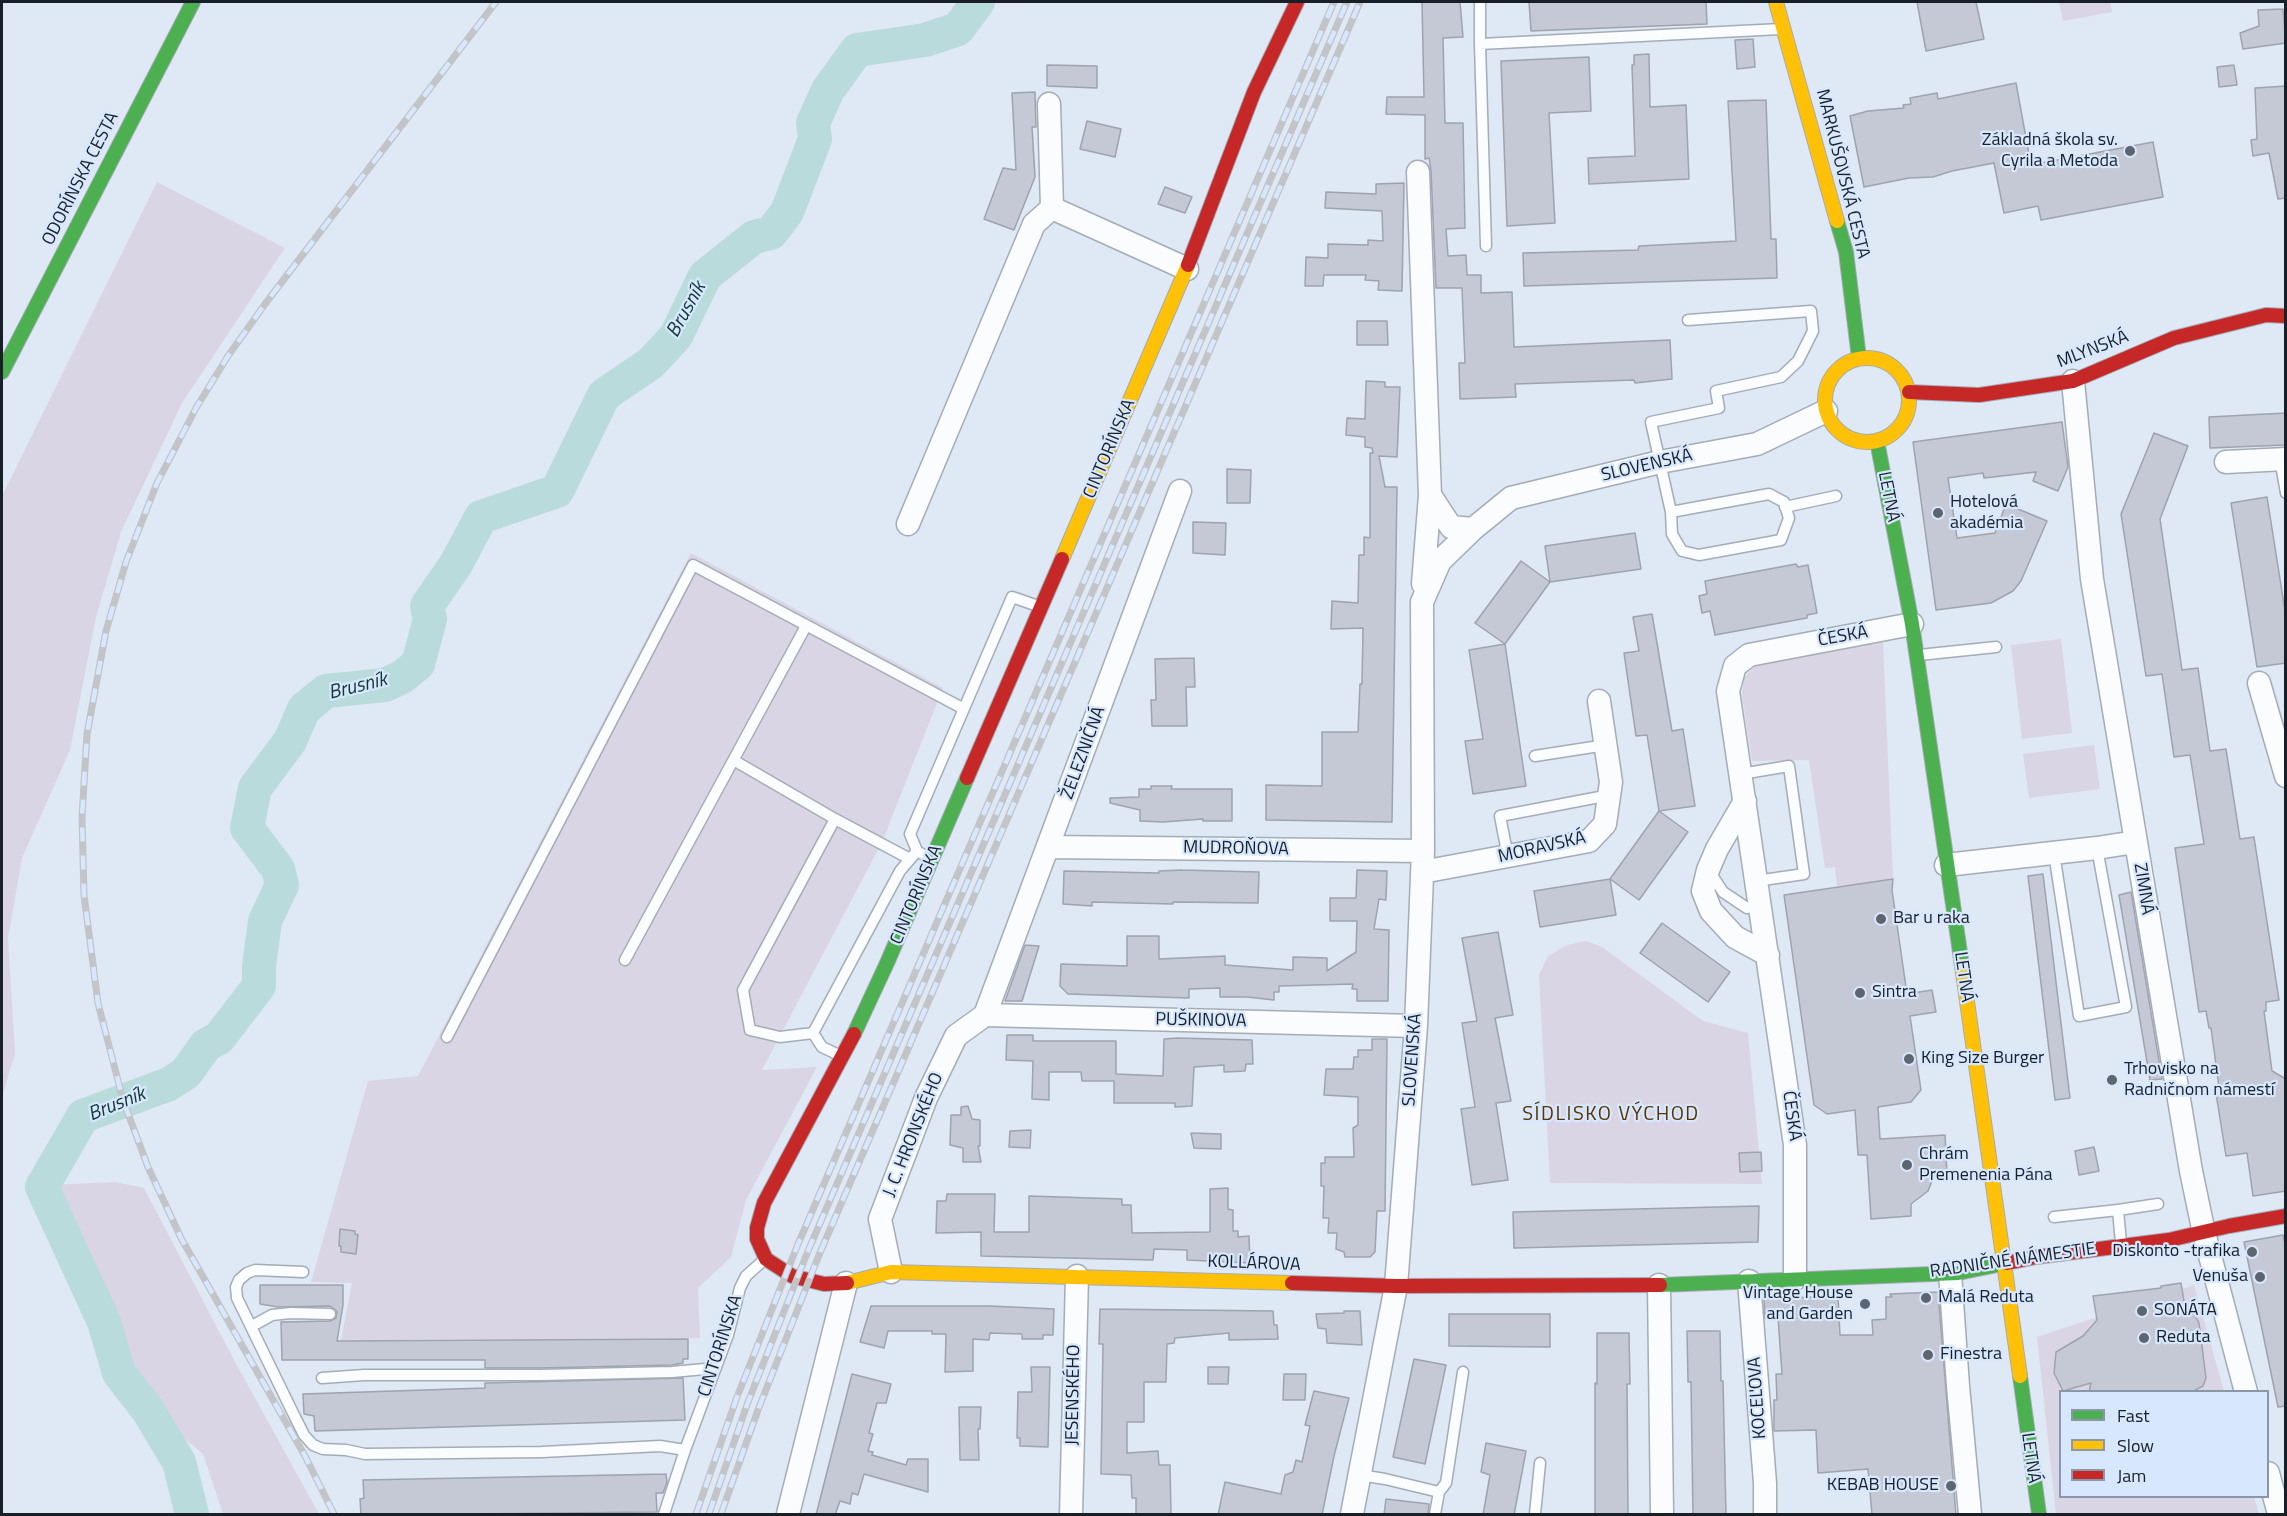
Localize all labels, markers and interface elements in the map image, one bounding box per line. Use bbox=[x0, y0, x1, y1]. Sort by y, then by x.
street label: MARKUŠOVSKÁ CESTA bbox=[1810, 87, 1874, 261]
street label: ODORÍNSKA CESTA bbox=[38, 109, 124, 249]
place label: Základná škola sv. Cyrila a Metoda bbox=[1982, 130, 2118, 172]
marker: Základná škola sv. Cyrila a Metoda bbox=[2123, 144, 2137, 158]
water label: Brusník bbox=[662, 278, 712, 342]
street label: MLYNSKÁ bbox=[2054, 327, 2132, 373]
street label: CINTORÍNSKA bbox=[1079, 396, 1141, 502]
street label: SLOVENSKÁ bbox=[1599, 445, 1695, 487]
street label: LETNÁ bbox=[1873, 470, 1903, 524]
place label: Hotelová akadémia bbox=[1950, 492, 2023, 534]
marker: Hotelová akadémia bbox=[1931, 506, 1945, 520]
street label: ČESKÁ bbox=[1816, 622, 1870, 652]
water label: Brusník bbox=[326, 668, 390, 706]
street label: ŽELEZNIČNÁ bbox=[1057, 704, 1111, 802]
street label: MORAVSKÁ bbox=[1496, 827, 1588, 869]
street label: MUDROŇOVA bbox=[1183, 837, 1289, 861]
street label: CINTORÍNSKA bbox=[886, 842, 948, 948]
street label: ZIMNÁ bbox=[2128, 862, 2158, 916]
place label: Bar u raka bbox=[1893, 908, 1970, 930]
marker: Bar u raka bbox=[1874, 912, 1888, 926]
street label: LETNÁ bbox=[1949, 950, 1977, 1004]
place label: Sintra bbox=[1872, 982, 1917, 1004]
marker: Sintra bbox=[1853, 986, 1867, 1000]
street label: PUŠKINOVA bbox=[1155, 1009, 1247, 1033]
street label: SLOVENSKÁ bbox=[1399, 1013, 1427, 1107]
place label: King Size Burger bbox=[1921, 1048, 2044, 1070]
marker: King Size Burger bbox=[1902, 1052, 1916, 1066]
place label: Trhovisko na Radničnom námestí bbox=[2124, 1059, 2275, 1102]
street label: J. C. HRONSKÉHO bbox=[879, 1070, 949, 1200]
marker: Trhovisko na Radničnom námestí bbox=[2105, 1073, 2119, 1087]
water label: Brusník bbox=[85, 1083, 149, 1127]
street label: ČESKÁ bbox=[1777, 1090, 1805, 1142]
district label: SÍDLISKO VÝCHOD bbox=[1522, 1103, 1700, 1127]
place label: Chrám Premenenia Pána bbox=[1919, 1144, 2053, 1186]
marker: Chrám Premenenia Pána bbox=[1900, 1158, 1914, 1172]
street label: RADNIČNÉ NÁMESTIE bbox=[1929, 1239, 2097, 1283]
place label: Diskonto -trafika bbox=[2112, 1241, 2240, 1263]
marker: Diskonto -trafika bbox=[2245, 1245, 2259, 1259]
street label: KOLLÁROVA bbox=[1207, 1252, 1301, 1276]
place label: Venuša bbox=[2192, 1266, 2248, 1288]
marker: Venuša bbox=[2253, 1270, 2267, 1284]
place label: Vintage House and Garden bbox=[1743, 1283, 1853, 1326]
place label: Malá Reduta bbox=[1938, 1287, 2034, 1309]
marker: Malá Reduta bbox=[1919, 1291, 1933, 1305]
street label: CINTORÍNSKA bbox=[694, 1292, 748, 1400]
marker: Vintage House and Garden bbox=[1858, 1297, 1872, 1311]
place label: SONÁTA bbox=[2154, 1300, 2217, 1322]
marker: SONÁTA bbox=[2135, 1304, 2149, 1318]
place label: Reduta bbox=[2156, 1327, 2210, 1349]
marker: Reduta bbox=[2137, 1331, 2151, 1345]
street label: JESENSKÉHO bbox=[1062, 1344, 1086, 1446]
place label: Finestra bbox=[1940, 1344, 2002, 1366]
marker: Finestra bbox=[1921, 1348, 1935, 1362]
street label: KOCEĽOVA bbox=[1744, 1356, 1772, 1440]
legend bbox=[2059, 1390, 2269, 1498]
text: Fast bbox=[2117, 1402, 2150, 1429]
street label: LETNÁ bbox=[2016, 1431, 2044, 1485]
text: Slow bbox=[2117, 1432, 2154, 1459]
text: Jam bbox=[2117, 1462, 2146, 1489]
place label: KEBAB HOUSE bbox=[1827, 1475, 1939, 1497]
marker: KEBAB HOUSE bbox=[1944, 1479, 1958, 1493]

